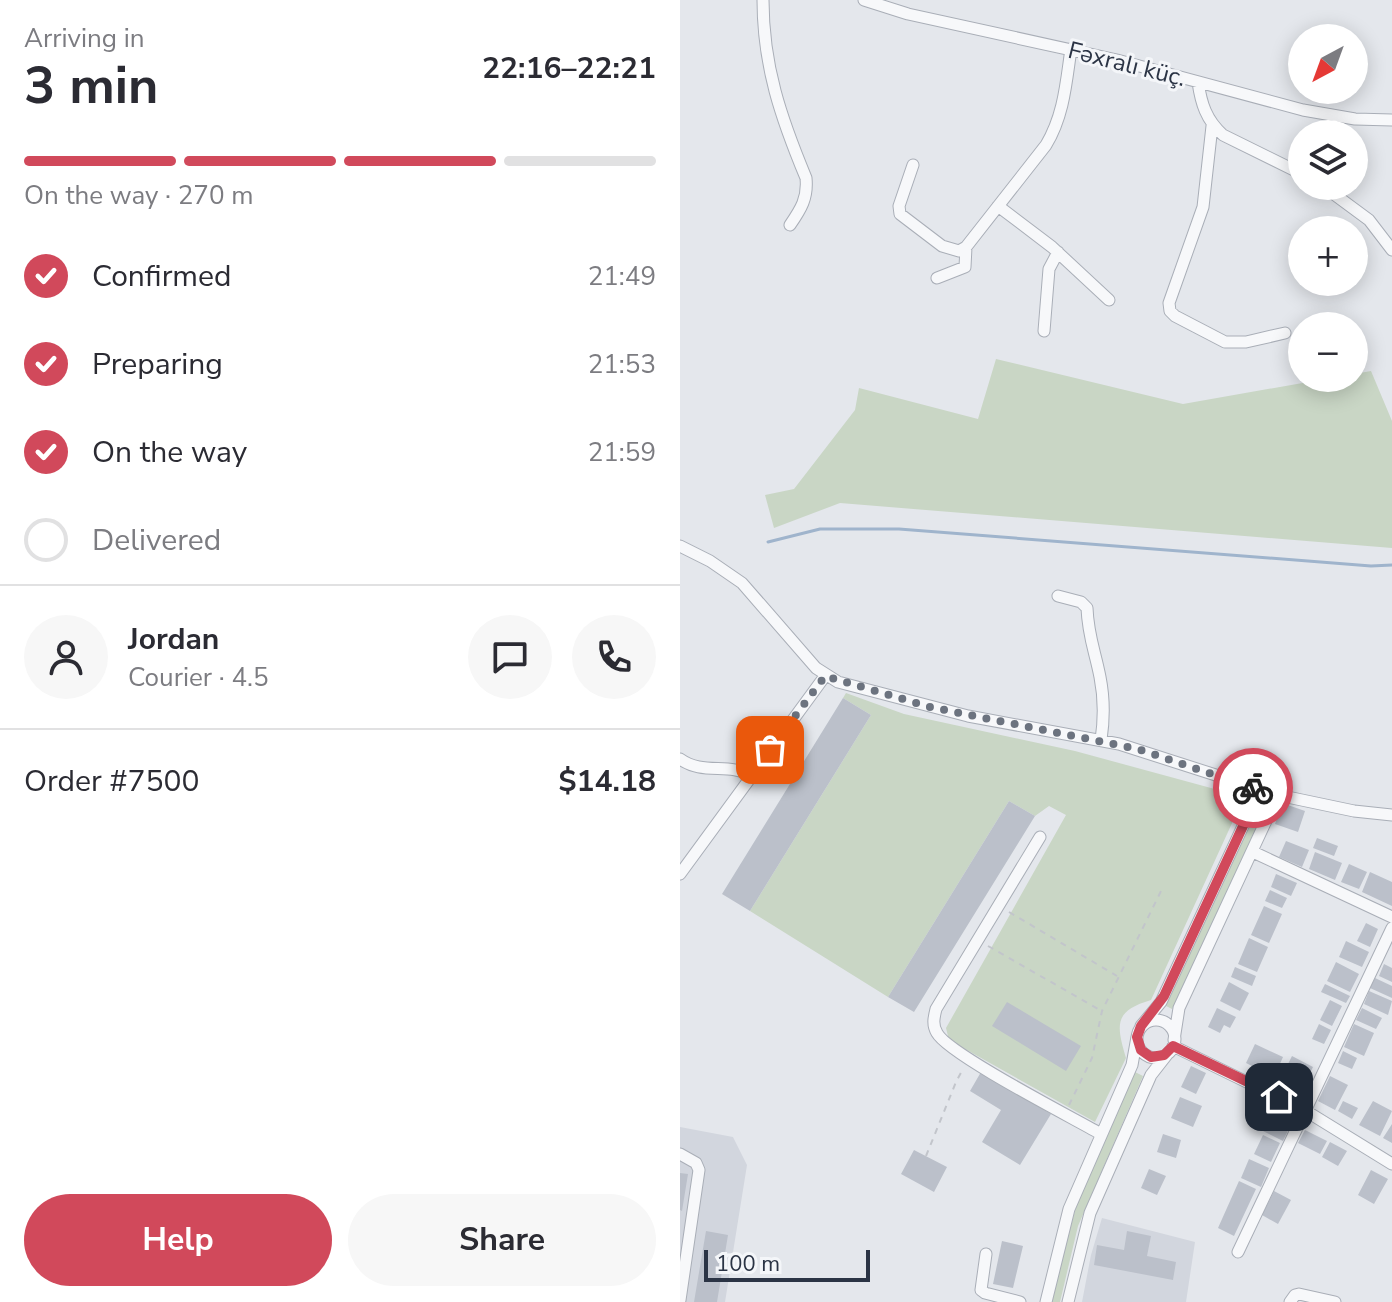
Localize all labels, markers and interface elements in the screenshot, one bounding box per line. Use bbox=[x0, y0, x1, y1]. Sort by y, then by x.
text: Arriving in bbox=[24, 21, 145, 56]
north arrow bbox=[1288, 24, 1368, 104]
map controls bbox=[1288, 24, 1368, 392]
street label: Fəxralı küç. bbox=[1065, 34, 1189, 94]
text: 22:16–22:21 bbox=[482, 48, 656, 89]
text: 3 min bbox=[24, 50, 159, 121]
button: layers bbox=[1288, 120, 1368, 200]
text: On the way · 270 m bbox=[24, 178, 253, 213]
button: + bbox=[1288, 216, 1368, 296]
icon: check bbox=[24, 254, 68, 298]
text: Confirmed bbox=[92, 256, 232, 297]
text: 21:49 bbox=[588, 259, 656, 294]
button: − bbox=[1288, 312, 1368, 392]
icon: check bbox=[24, 342, 68, 386]
text: Preparing bbox=[92, 344, 223, 385]
text: 21:53 bbox=[588, 347, 656, 382]
icon: check bbox=[24, 430, 68, 474]
text: On the way bbox=[92, 432, 247, 473]
text: 21:59 bbox=[588, 435, 656, 470]
text: Delivered bbox=[92, 520, 221, 561]
button: person bbox=[24, 615, 108, 699]
button: chat bbox=[468, 615, 552, 699]
button: phone bbox=[572, 615, 656, 699]
text: Jordan bbox=[128, 619, 219, 660]
text: Courier · 4.5 bbox=[128, 660, 269, 695]
pin bbox=[736, 716, 804, 784]
icon: bag bbox=[748, 728, 792, 772]
courier bbox=[1213, 748, 1293, 828]
text: Order #7500 bbox=[24, 761, 199, 802]
text: $14.18 bbox=[559, 761, 656, 802]
icon: bike bbox=[1231, 766, 1275, 810]
pin bbox=[1245, 1063, 1313, 1131]
icon: home bbox=[1257, 1075, 1301, 1119]
button: Help bbox=[24, 1194, 332, 1286]
button: Share bbox=[348, 1194, 656, 1286]
scale bar bbox=[704, 1246, 870, 1282]
text: 100 m bbox=[716, 1249, 780, 1279]

